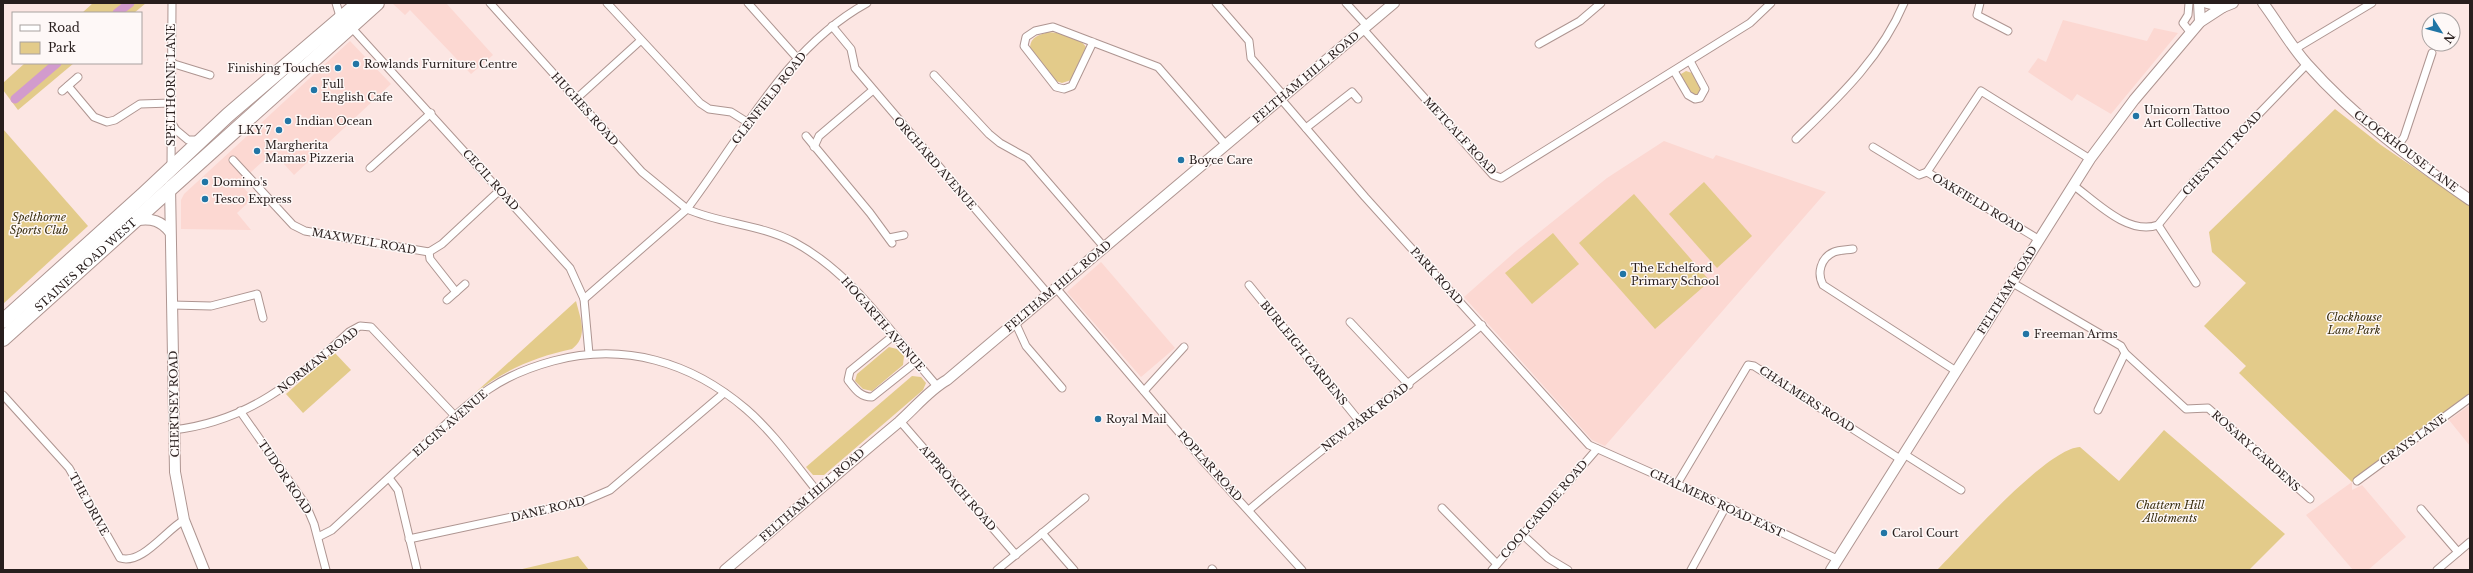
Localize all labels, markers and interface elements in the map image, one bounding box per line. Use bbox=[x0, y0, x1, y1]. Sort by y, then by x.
legend bbox=[12, 12, 142, 64]
north arrow bbox=[2421, 12, 2461, 52]
text: Road bbox=[48, 20, 80, 35]
street label: SPELTHORNE LANE bbox=[164, 24, 178, 146]
street label: FELTHAM HILL ROAD bbox=[1250, 28, 1362, 126]
text: N bbox=[2440, 30, 2458, 47]
text: Park bbox=[48, 40, 76, 55]
street label: GLENFIELD ROAD bbox=[729, 49, 809, 147]
place label: Rowlands Furniture Centre bbox=[364, 57, 517, 71]
marker: Rowlands Furniture Centre bbox=[351, 59, 361, 69]
place label: Finishing Touches bbox=[227, 61, 330, 75]
marker: Finishing Touches bbox=[333, 63, 343, 73]
street label: HUGHES ROAD bbox=[548, 69, 622, 149]
place label: Full English Cafe bbox=[322, 77, 393, 104]
marker: Full English Cafe bbox=[309, 85, 319, 95]
street label: METCALF ROAD bbox=[1420, 94, 1500, 178]
place label: Unicorn Tattoo Art Collective bbox=[2143, 103, 2230, 130]
street label: CLOCKHOUSE LANE bbox=[2351, 107, 2461, 195]
street label: CHESTNUT ROAD bbox=[2179, 108, 2265, 198]
marker: Unicorn Tattoo Art Collective bbox=[2131, 111, 2141, 121]
street label: ORCHARD AVENUE bbox=[891, 113, 979, 213]
place label: Indian Ocean bbox=[296, 114, 373, 128]
marker: Indian Ocean bbox=[283, 116, 293, 126]
place label: LKY 7 bbox=[238, 123, 271, 137]
marker: LKY 7 bbox=[274, 125, 284, 135]
place label: Margherita Mamas Pizzeria bbox=[265, 138, 355, 165]
marker: Margherita Mamas Pizzeria bbox=[252, 146, 262, 156]
street label: CECIL ROAD bbox=[460, 146, 522, 214]
place label: Boyce Care bbox=[1189, 153, 1253, 167]
marker: Boyce Care bbox=[1176, 155, 1186, 165]
street label: OAKFIELD ROAD bbox=[1930, 170, 2027, 236]
place label: Domino's bbox=[213, 175, 267, 189]
marker: Domino's bbox=[200, 177, 210, 187]
place label: Tesco Express bbox=[213, 192, 292, 206]
marker: Tesco Express bbox=[200, 194, 210, 204]
park label: Spelthorne Sports Club bbox=[10, 210, 68, 237]
street label: STAINES ROAD WEST bbox=[32, 215, 140, 314]
street label: MAXWELL ROAD bbox=[311, 225, 418, 257]
street label: FELTHAM HILL ROAD bbox=[1002, 237, 1114, 335]
street label: FELTHAM ROAD bbox=[1974, 243, 2040, 337]
street label: PARK ROAD bbox=[1408, 244, 1467, 308]
place label: The Echelford Primary School bbox=[1631, 261, 1720, 288]
marker: The Echelford Primary School bbox=[1618, 269, 1628, 279]
street label: HOGARTH AVENUE bbox=[838, 274, 928, 374]
street label: BURLEIGH GARDENS bbox=[1257, 298, 1351, 408]
park label: Clockhouse Lane Park bbox=[2326, 310, 2382, 337]
street label: NORMAN ROAD bbox=[275, 324, 362, 396]
place label: Freeman Arms bbox=[2034, 327, 2118, 341]
marker: Freeman Arms bbox=[2021, 329, 2031, 339]
street label: CHERTSEY ROAD bbox=[166, 350, 182, 458]
street label: CHALMERS ROAD bbox=[1757, 363, 1858, 435]
street label: NEW PARK ROAD bbox=[1319, 379, 1412, 454]
street label: ELGIN AVENUE bbox=[410, 387, 490, 459]
street label: ROSARY GARDENS bbox=[2209, 408, 2303, 494]
street label: GRAYS LANE bbox=[2377, 411, 2449, 469]
place label: Royal Mail bbox=[1106, 412, 1167, 426]
marker: Royal Mail bbox=[1093, 414, 1103, 424]
street label: POPLAR ROAD bbox=[1175, 428, 1246, 504]
street label: TUDOR ROAD bbox=[255, 437, 315, 517]
street label: APPROACH ROAD bbox=[916, 441, 999, 534]
street label: FELTHAM HILL ROAD bbox=[756, 445, 868, 545]
street label: COOLGARDIE ROAD bbox=[1497, 457, 1591, 561]
street label: CHALMERS ROAD EAST bbox=[1648, 466, 1787, 540]
street label: THE DRIVE bbox=[66, 470, 112, 538]
street label: DANE ROAD bbox=[510, 494, 587, 524]
park label: Chattern Hill Allotments bbox=[2136, 498, 2205, 525]
place label: Carol Court bbox=[1892, 526, 1960, 540]
marker: Carol Court bbox=[1879, 528, 1889, 538]

